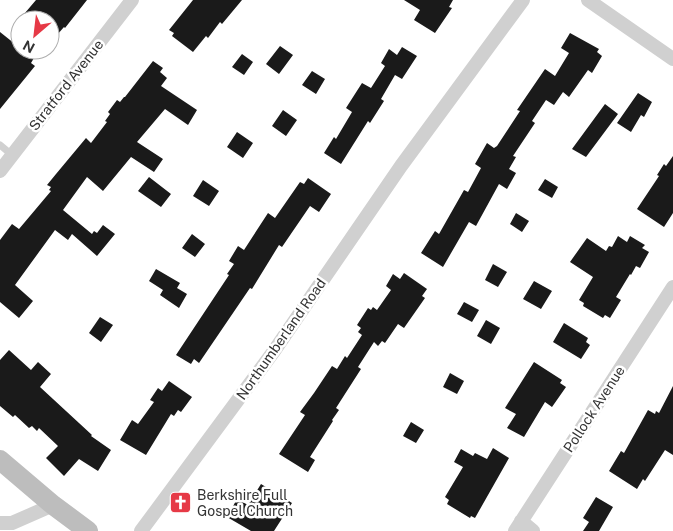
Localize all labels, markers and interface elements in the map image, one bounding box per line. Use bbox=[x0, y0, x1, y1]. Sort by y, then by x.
north arrow bbox=[10, 10, 60, 60]
street label: Stratford Avenue bbox=[26, 36, 106, 134]
text: N bbox=[20, 37, 37, 56]
street label: Northumberland Road bbox=[233, 275, 329, 403]
street label: Pollock Avenue bbox=[560, 363, 628, 455]
place label: Berkshire Full Gospel Church bbox=[197, 487, 293, 519]
church icon: Berkshire Full Gospel Church bbox=[169, 491, 193, 515]

